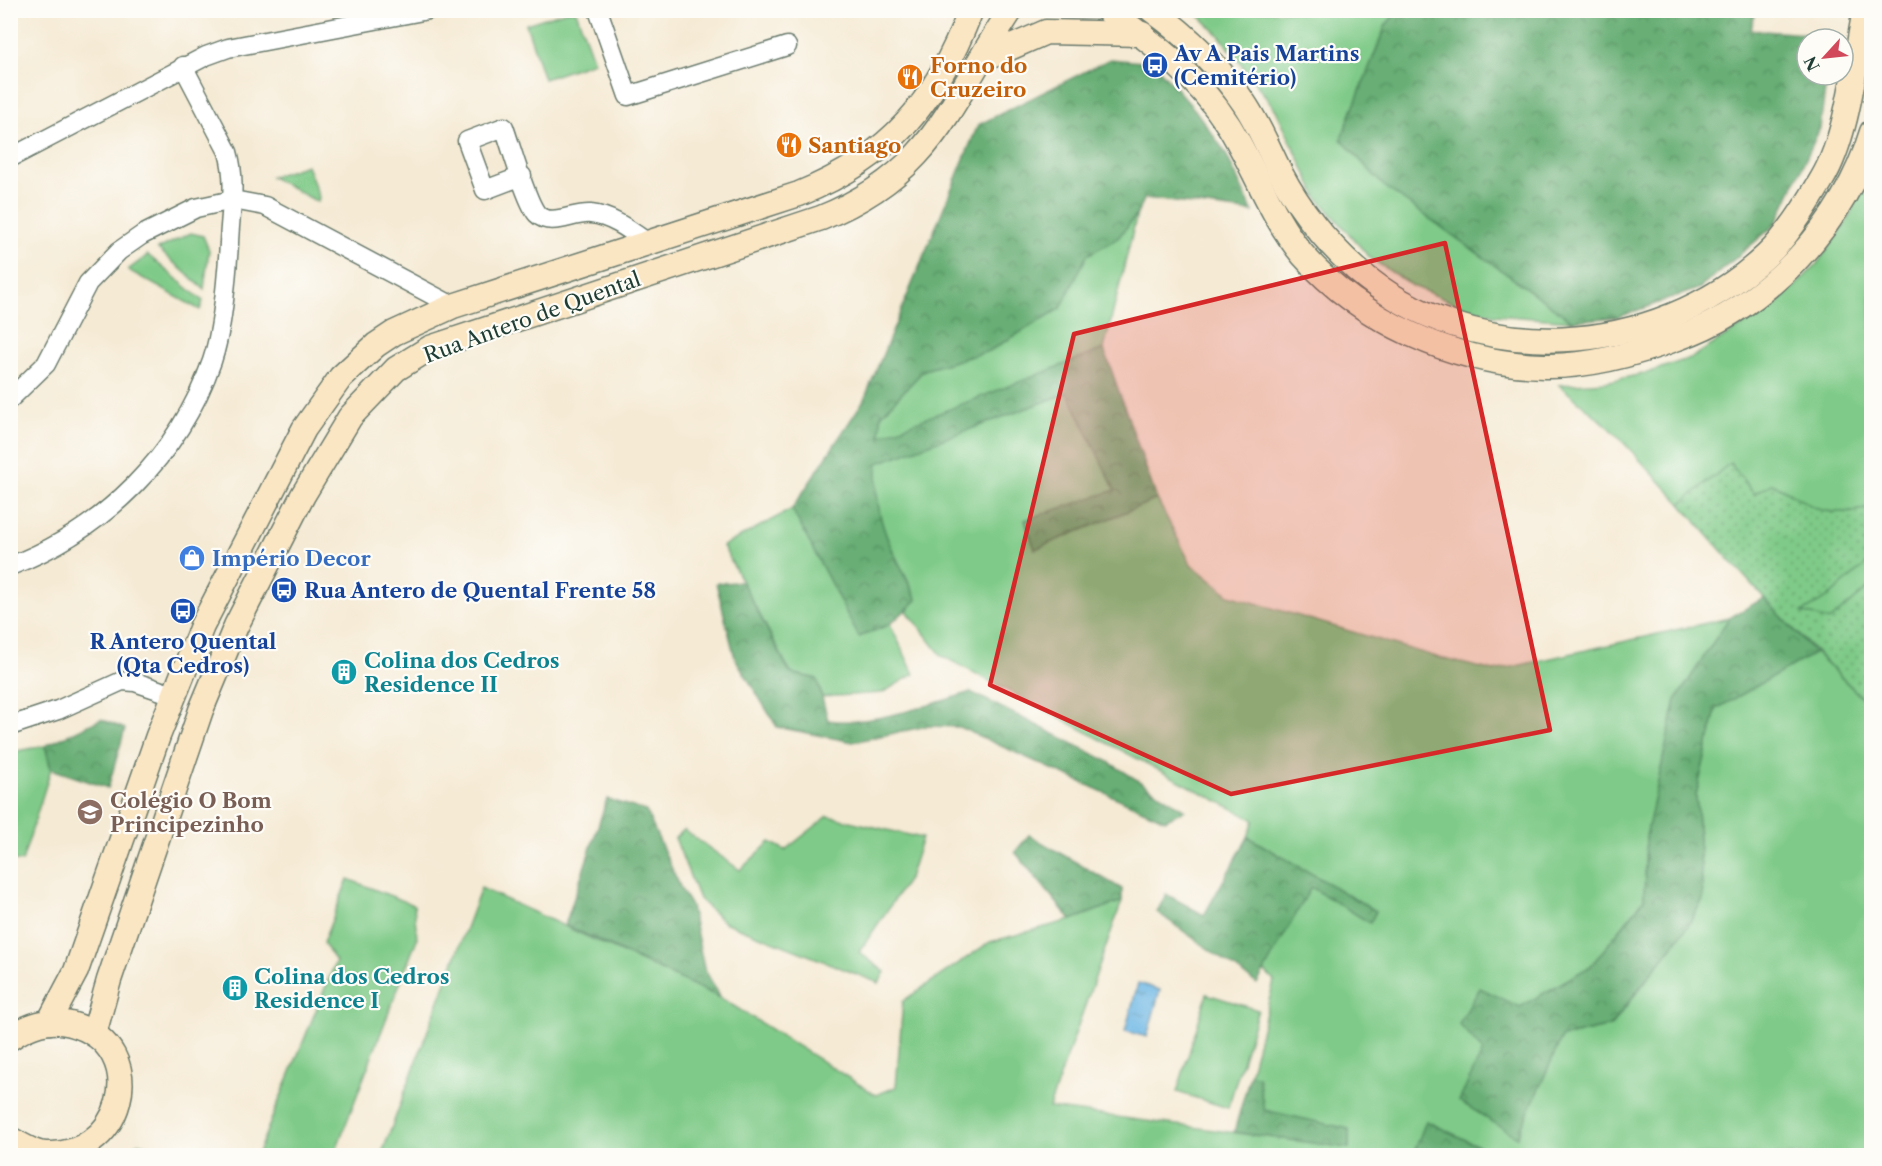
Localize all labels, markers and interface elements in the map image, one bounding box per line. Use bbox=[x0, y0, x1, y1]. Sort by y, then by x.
north arrow bbox=[1795, 27, 1855, 87]
place label: Av A Pais Martins (Cemitério) bbox=[1173, 41, 1359, 90]
bus stop icon: Av A Pais Martins (Cemitério) bbox=[1140, 50, 1170, 80]
place label: Forno do Cruzeiro bbox=[930, 53, 1027, 102]
text: N bbox=[1800, 53, 1824, 75]
restaurant icon: Forno do Cruzeiro bbox=[895, 62, 925, 92]
restaurant icon: Santiago bbox=[774, 130, 804, 160]
place label: Santiago bbox=[808, 133, 901, 158]
street label: Rua Antero de Quental bbox=[420, 266, 644, 368]
shop icon: Império Decor bbox=[177, 543, 207, 573]
place label: Império Decor bbox=[212, 546, 371, 571]
bus stop icon: Rua Antero de Quental Frente 58 bbox=[269, 575, 299, 605]
place label: Rua Antero de Quental Frente 58 bbox=[304, 578, 656, 603]
bus stop icon: R Antero Quental (Qta Cedros) bbox=[168, 596, 198, 626]
place label: R Antero Quental (Qta Cedros) bbox=[89, 629, 277, 678]
place label: Colina dos Cedros Residence II bbox=[364, 648, 560, 697]
building icon: Colina dos Cedros Residence II bbox=[329, 657, 359, 687]
place label: Colégio O Bom Principezinho bbox=[110, 788, 272, 837]
school or university icon: Colégio O Bom Principezinho bbox=[75, 797, 105, 827]
place label: Colina dos Cedros Residence I bbox=[254, 964, 450, 1013]
building icon: Colina dos Cedros Residence I bbox=[220, 973, 250, 1003]

